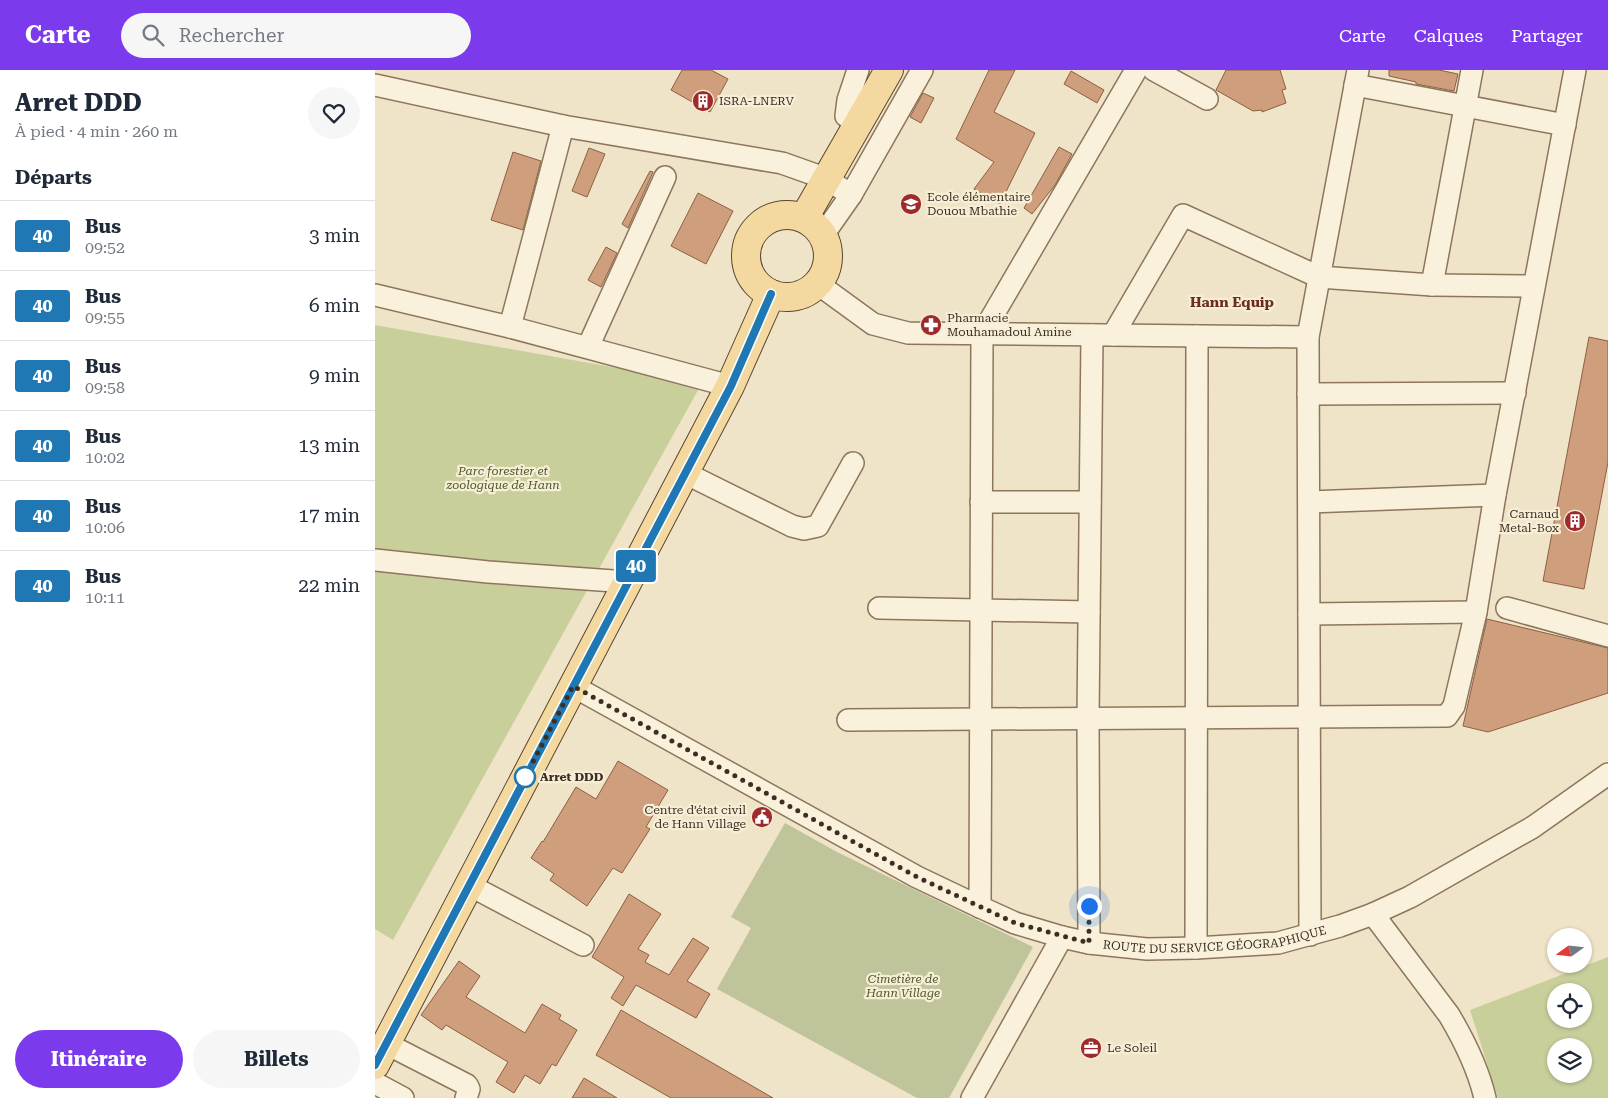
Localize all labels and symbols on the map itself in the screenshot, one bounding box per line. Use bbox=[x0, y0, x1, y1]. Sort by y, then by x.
building icon: ISRA-LNERV bbox=[691, 89, 715, 113]
place label: ISRA-LNERV bbox=[719, 94, 795, 108]
place label: Ecole élémentaire Douou Mbathie bbox=[927, 190, 1031, 218]
school or university icon: Ecole élémentaire Douou Mbathie bbox=[899, 192, 923, 216]
district label: Hann Equip bbox=[1190, 294, 1274, 310]
place label: Pharmacie Mouhamadoul Amine bbox=[947, 311, 1072, 339]
pharmacy icon: Pharmacie Mouhamadoul Amine bbox=[919, 313, 943, 337]
park label: Parc forestier et zoologique de Hann bbox=[446, 464, 560, 492]
place label: Carnaud Metal-Box bbox=[1499, 507, 1559, 535]
building icon: Carnaud Metal-Box bbox=[1563, 509, 1587, 533]
line badge: 40 bbox=[613, 550, 659, 582]
marker: Arret DDD bbox=[514, 766, 536, 788]
place label: Arret DDD bbox=[540, 770, 604, 784]
place label: Centre d’état civil de Hann Village bbox=[645, 803, 746, 831]
public building icon: Centre d’état civil de Hann Village bbox=[750, 805, 774, 829]
your location bbox=[1077, 894, 1102, 919]
street label: ROUTE DU SERVICE GÉOGRAPHIQUE bbox=[1102, 923, 1328, 956]
north arrow bbox=[1547, 928, 1593, 972]
park label: Cimetière de Hann Village bbox=[865, 972, 940, 1000]
office icon: Le Soleil bbox=[1079, 1036, 1103, 1060]
place label: Le Soleil bbox=[1107, 1041, 1157, 1055]

